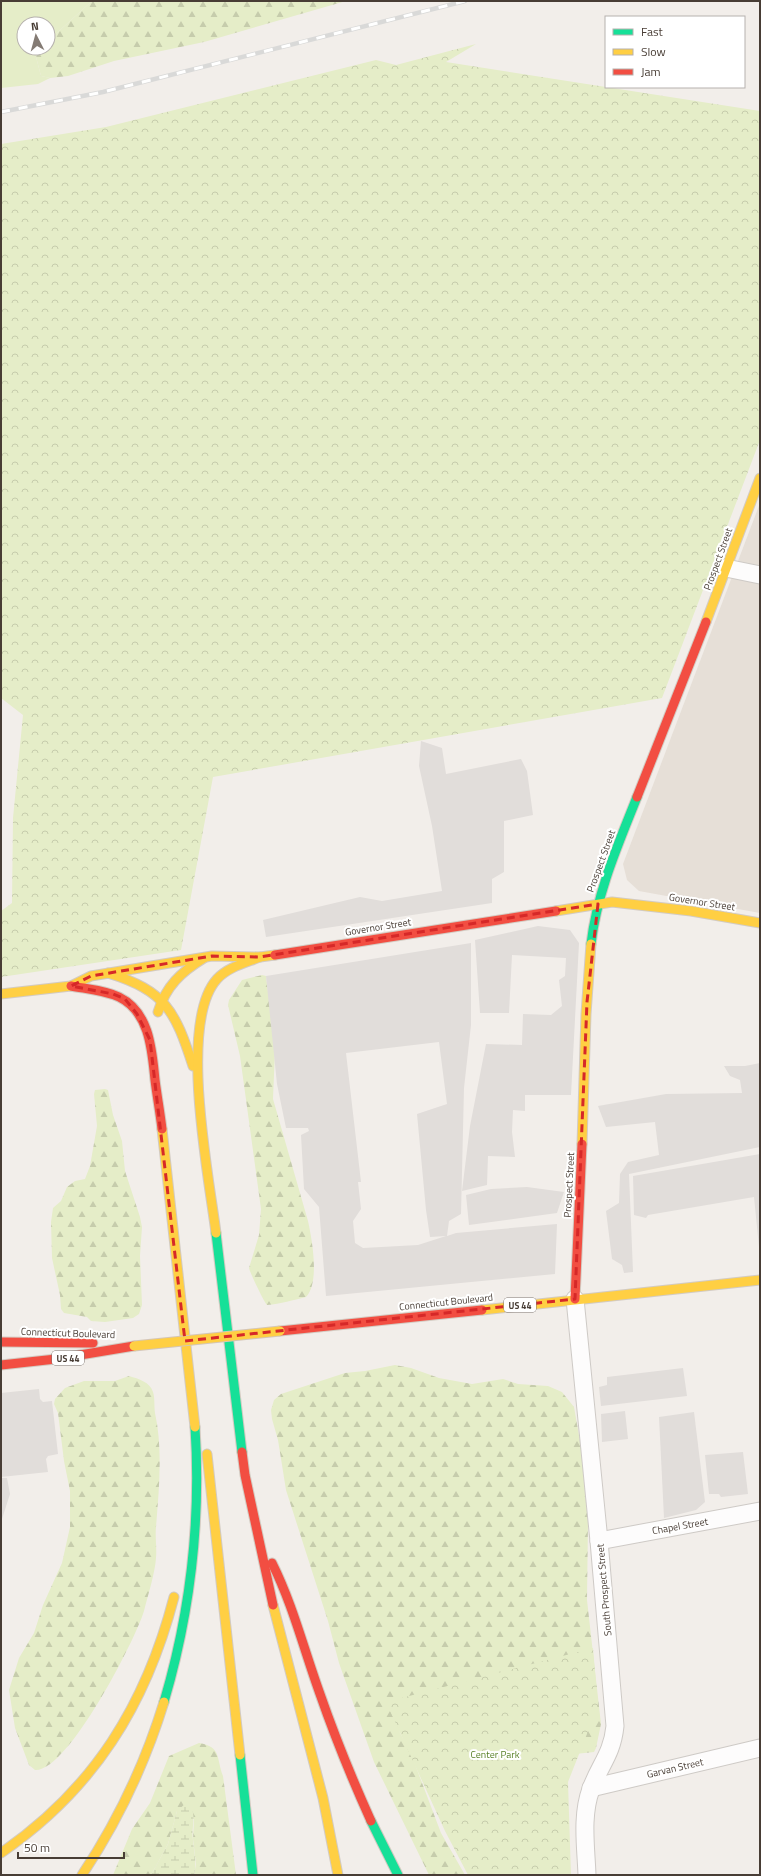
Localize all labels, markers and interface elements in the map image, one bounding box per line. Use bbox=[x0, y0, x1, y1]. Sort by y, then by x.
north arrow bbox=[16, 16, 56, 56]
legend bbox=[605, 16, 745, 88]
text: N bbox=[30, 18, 40, 34]
text: Fast bbox=[641, 22, 664, 41]
text: Slow bbox=[641, 42, 666, 61]
text: Jam bbox=[641, 62, 661, 81]
street label: Prospect Street bbox=[700, 525, 736, 592]
street label: Prospect Street bbox=[583, 827, 619, 894]
street label: Governor Street bbox=[668, 889, 737, 915]
street label: Governor Street bbox=[344, 914, 413, 940]
street label: Prospect Street bbox=[560, 1151, 578, 1218]
street label: Connecticut Boulevard bbox=[398, 1290, 494, 1314]
road number: US 44 bbox=[504, 1298, 536, 1312]
street label: Connecticut Boulevard bbox=[21, 1324, 115, 1342]
road number: US 44 bbox=[52, 1351, 84, 1365]
street label: Chapel Street bbox=[651, 1514, 710, 1538]
street label: South Prospect Street bbox=[592, 1543, 616, 1637]
park label: Center Park bbox=[470, 1747, 520, 1762]
street label: Garvan Street bbox=[645, 1754, 705, 1782]
scale bar bbox=[18, 1834, 124, 1860]
text: 50 m bbox=[24, 1838, 50, 1857]

